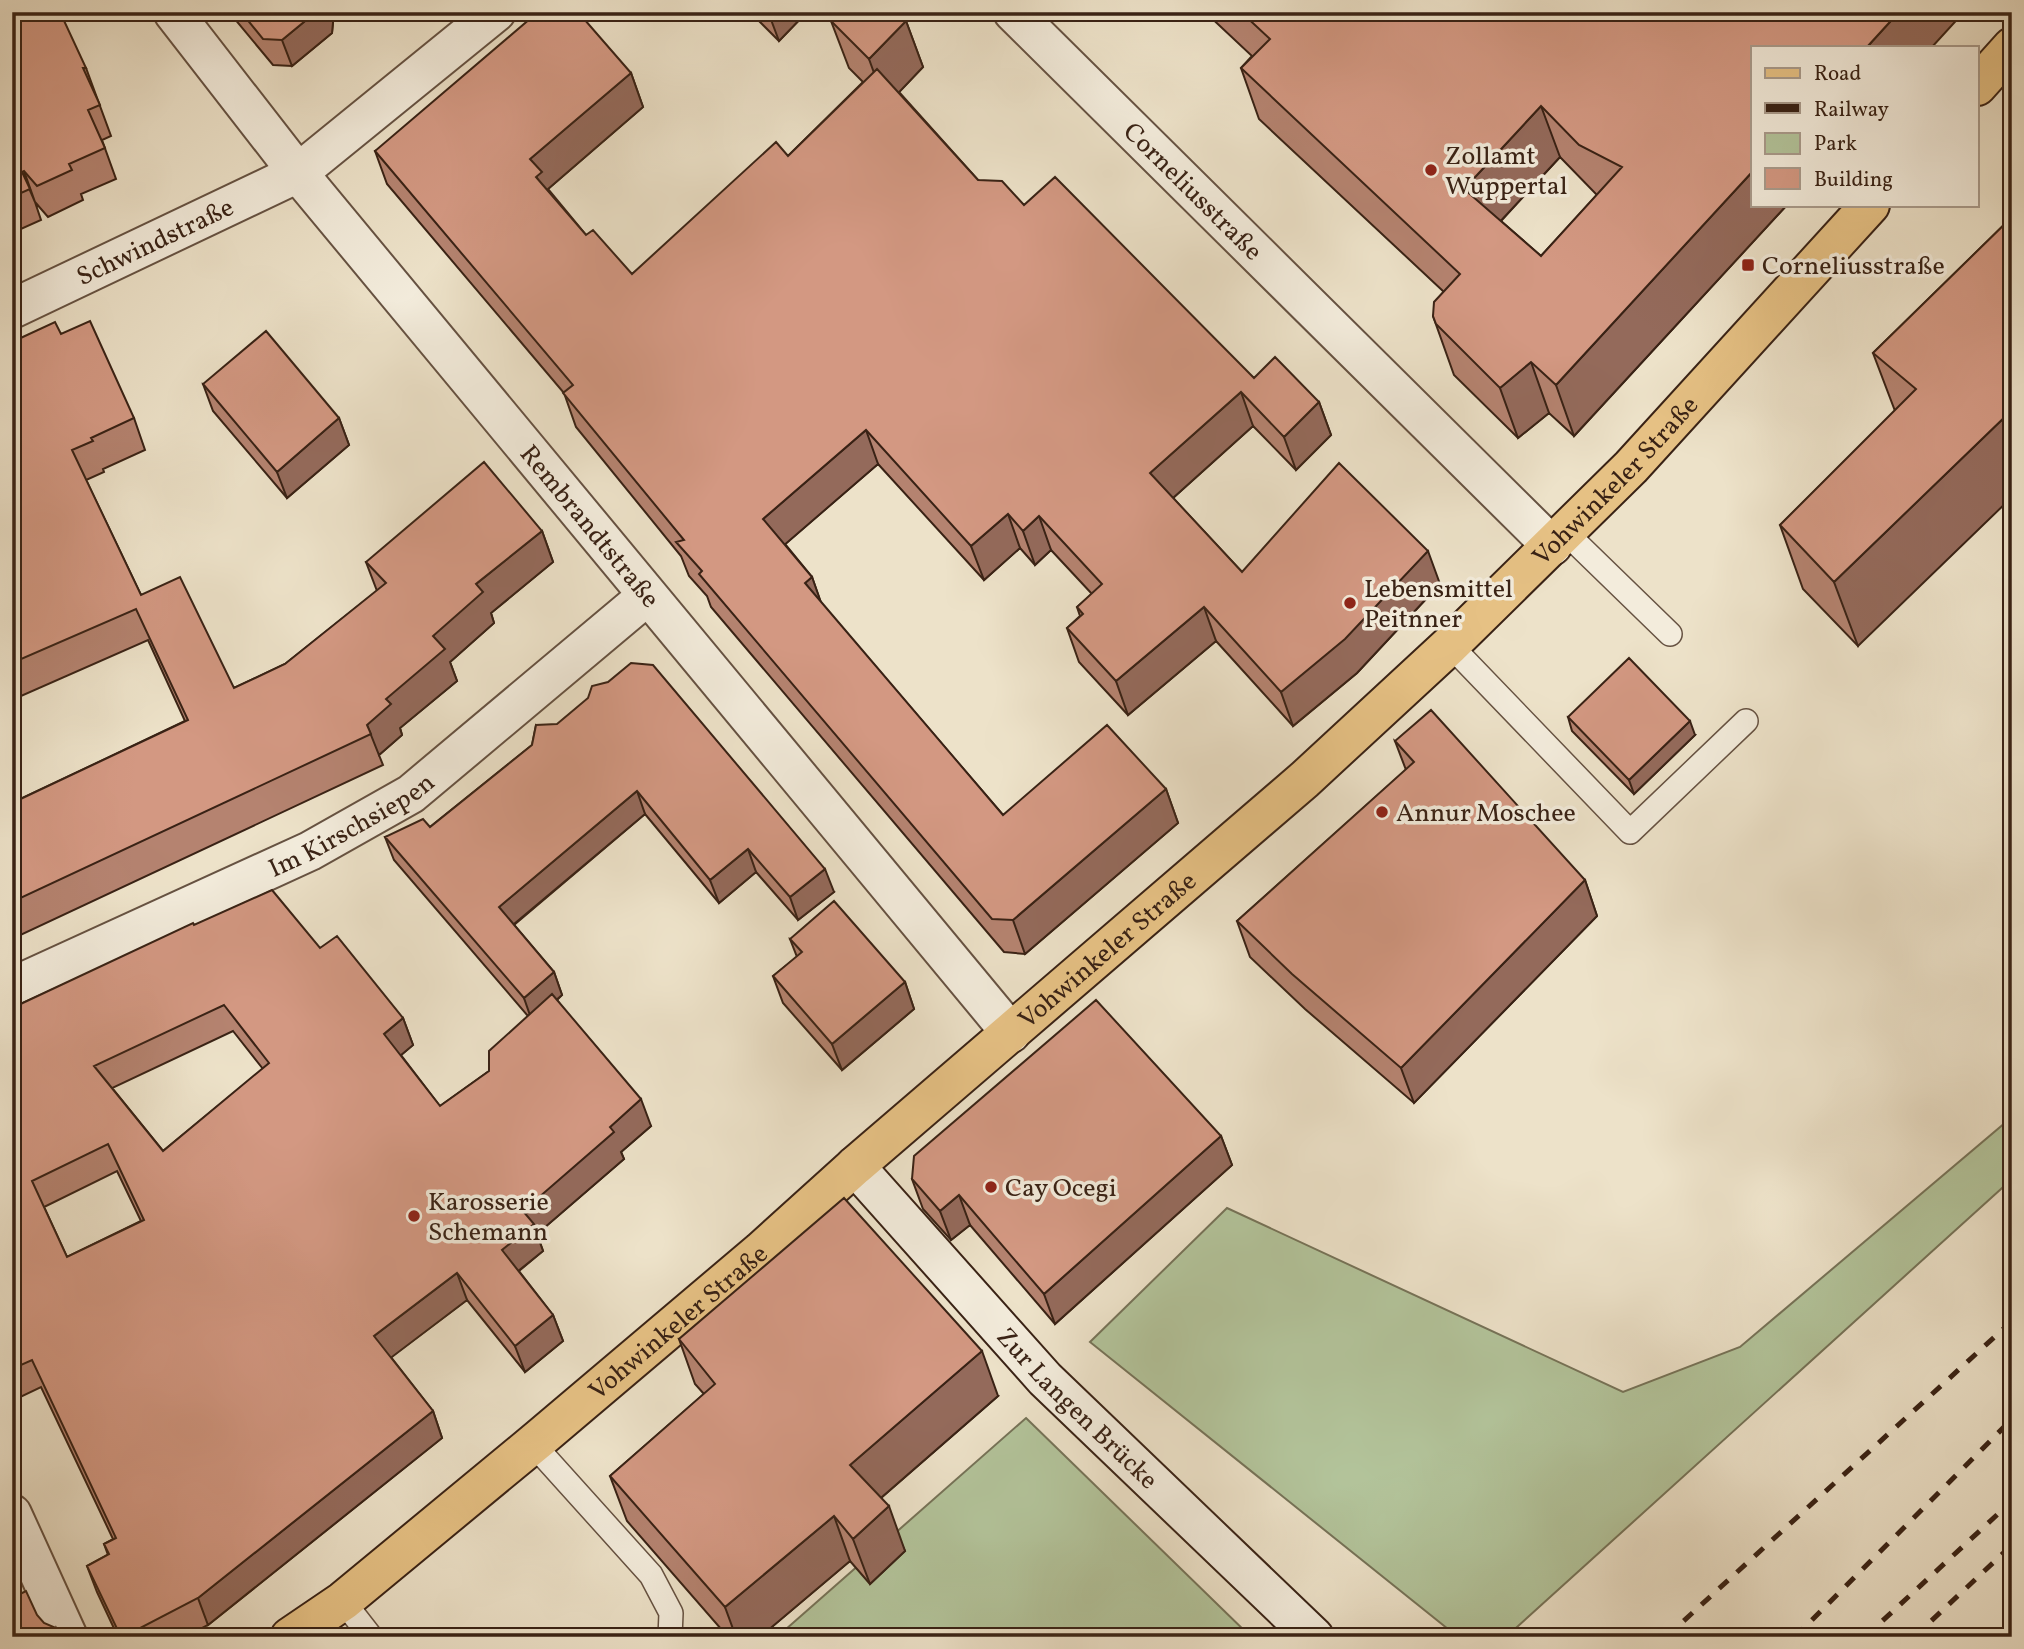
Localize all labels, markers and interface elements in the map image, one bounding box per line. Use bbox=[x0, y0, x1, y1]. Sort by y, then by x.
legend bbox=[1751, 46, 1979, 206]
text: Road bbox=[1814, 60, 1861, 89]
text: Railway bbox=[1814, 96, 1890, 125]
street label: Corneliusstraße bbox=[1114, 115, 1270, 269]
text: Park bbox=[1814, 130, 1857, 159]
place label: Zollamt Wuppertal bbox=[1445, 139, 1568, 205]
marker: Zollamt Wuppertal bbox=[1423, 162, 1439, 178]
text: Building bbox=[1814, 166, 1893, 195]
street label: Schwindstraße bbox=[71, 190, 240, 296]
place label: Corneliusstraße bbox=[1762, 249, 1945, 285]
marker: Corneliusstraße bbox=[1740, 257, 1756, 273]
street label: Vohwinkeler Straße bbox=[1525, 389, 1707, 575]
street label: Rembrandtstraße bbox=[511, 438, 667, 616]
place label: Lebensmittel Peitnner bbox=[1364, 572, 1513, 638]
marker: Lebensmittel Peitnner bbox=[1342, 595, 1358, 611]
street label: Im Kirschsiepen bbox=[263, 766, 443, 888]
place label: Annur Moschee bbox=[1396, 796, 1576, 832]
marker: Annur Moschee bbox=[1374, 804, 1390, 820]
street label: Vohwinkeler Straße bbox=[1011, 864, 1205, 1038]
place label: Cay Ocegi bbox=[1005, 1171, 1117, 1207]
marker: Cay Ocegi bbox=[983, 1179, 999, 1195]
place label: Karosserie Schemann bbox=[428, 1185, 549, 1251]
marker: Karosserie Schemann bbox=[406, 1208, 422, 1224]
street label: Vohwinkeler Straße bbox=[582, 1237, 776, 1409]
street label: Zur Langen Brücke bbox=[987, 1320, 1165, 1498]

